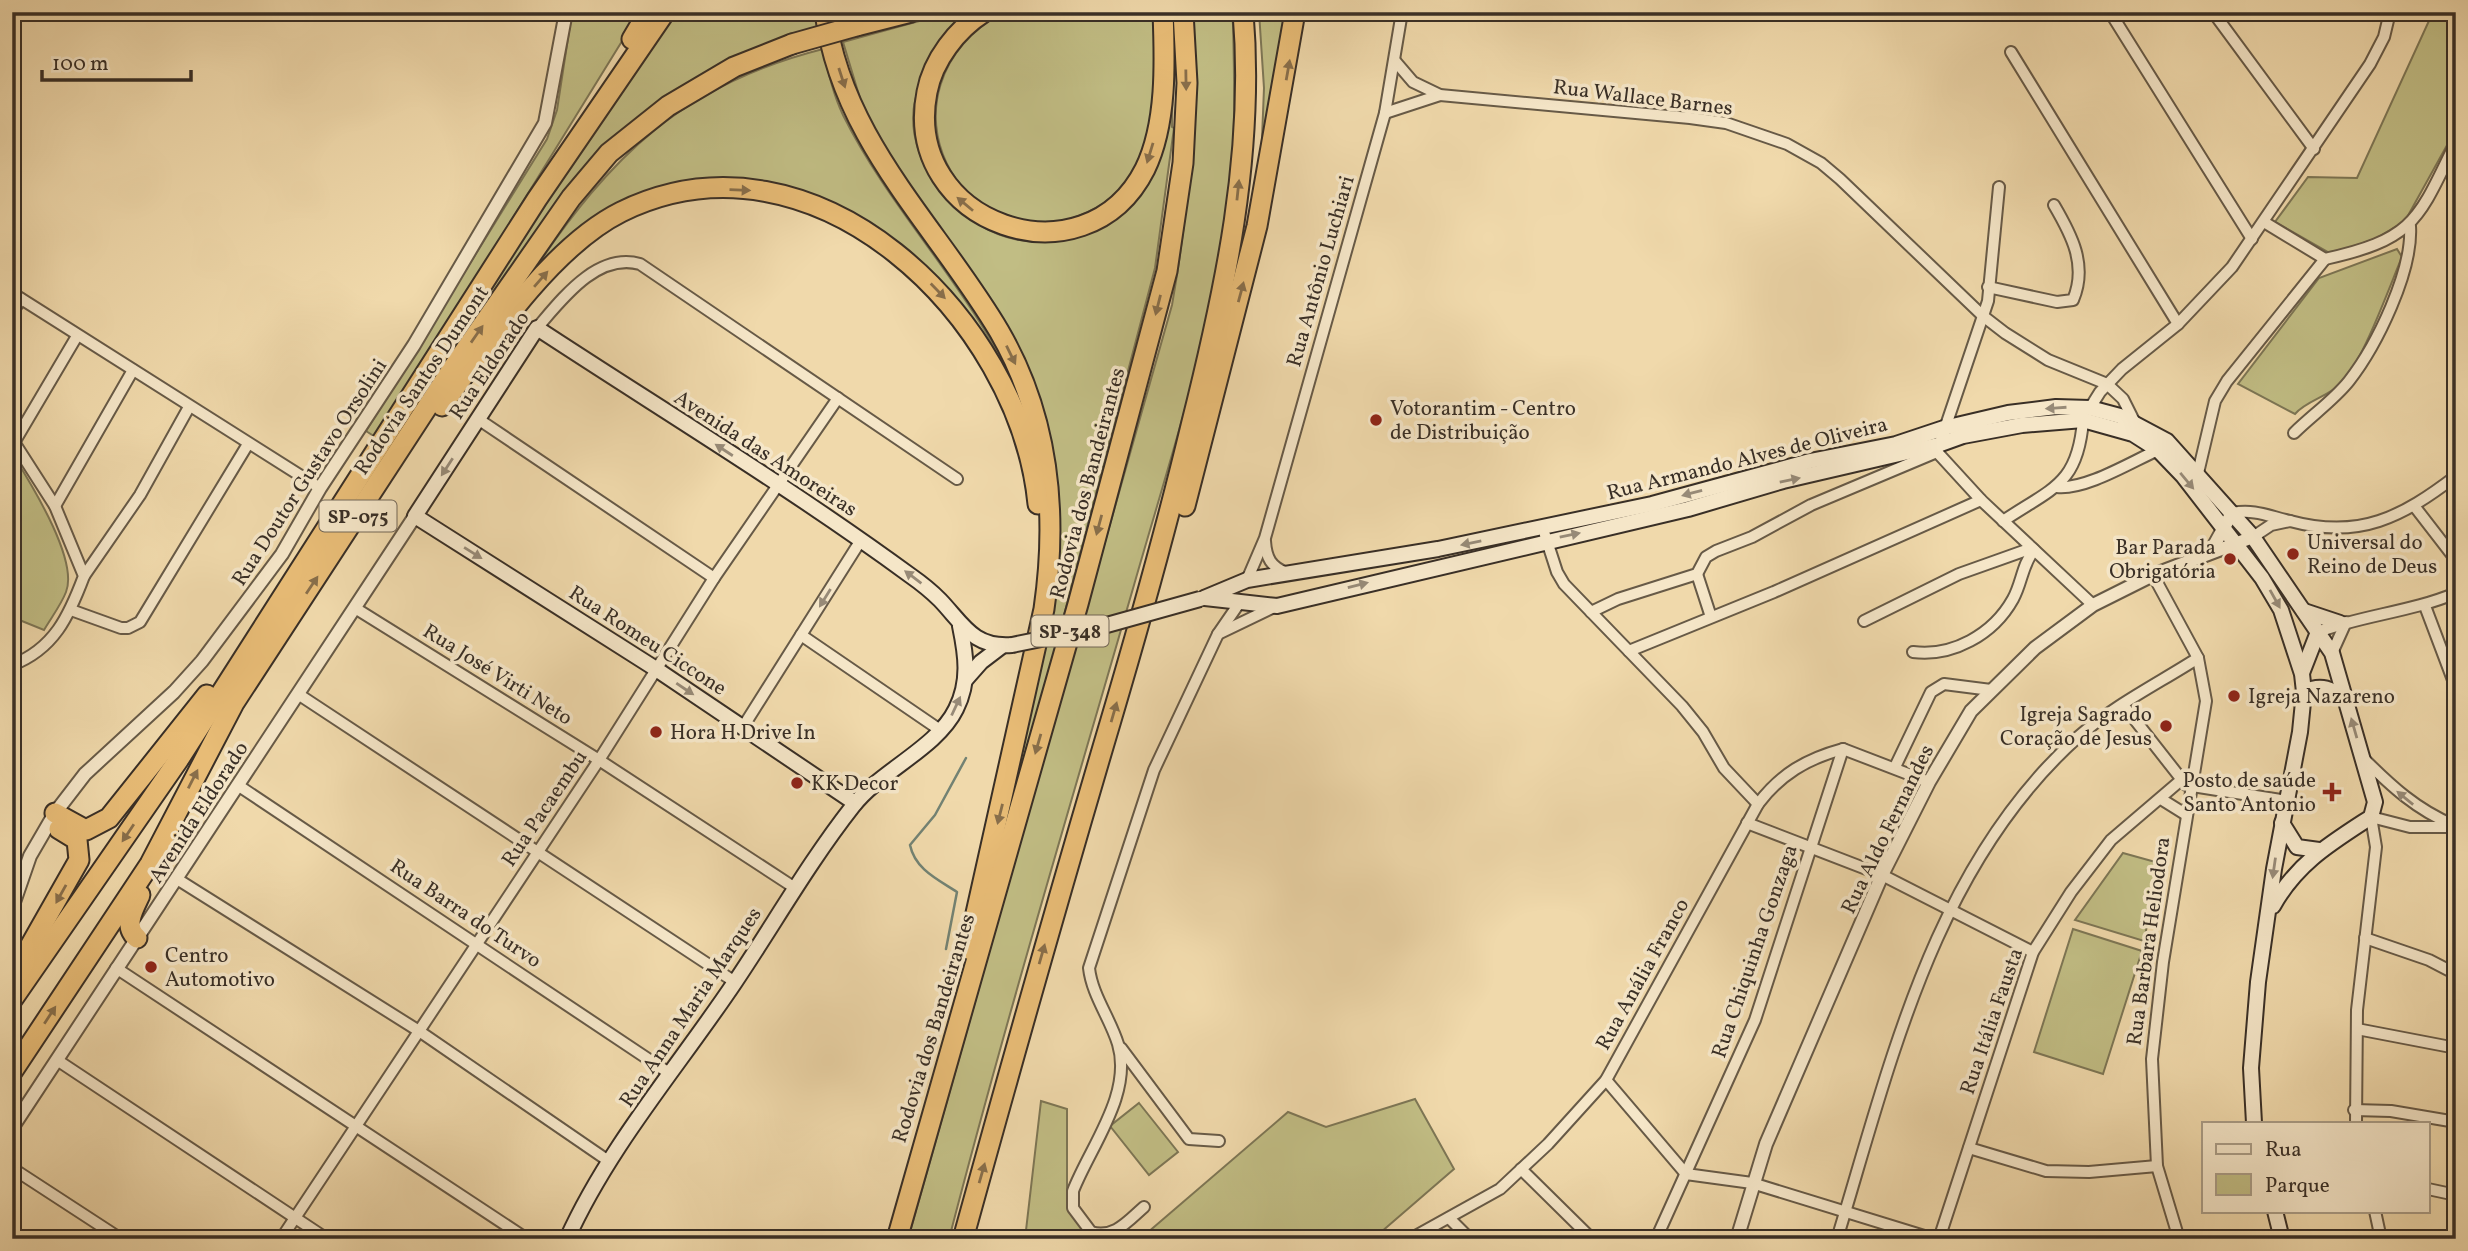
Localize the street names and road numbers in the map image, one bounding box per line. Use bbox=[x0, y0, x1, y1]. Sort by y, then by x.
street label: Rua Wallace Barnes bbox=[1551, 73, 1734, 124]
street label: Rua Antônio Luchiari bbox=[1280, 172, 1363, 370]
street label: Rodovia Santos Dumont bbox=[348, 280, 497, 481]
street label: Rua Eldorado bbox=[443, 306, 537, 426]
street label: Rua Doutor Gustavo Orsolini bbox=[226, 353, 395, 592]
street label: Rodovia dos Bandeirantes bbox=[1044, 365, 1133, 602]
street label: Avenida das Amoreiras bbox=[668, 384, 862, 524]
street label: Rua Armando Alves de Oliveira bbox=[1604, 410, 1891, 508]
road number: SP-075 bbox=[320, 500, 396, 531]
street label: Rua Romeu Ciccone bbox=[563, 579, 732, 703]
road number: SP-348 bbox=[1032, 616, 1108, 646]
street label: Rua José Virti Neto bbox=[417, 617, 578, 733]
street label: Avenida Eldorado bbox=[142, 736, 256, 889]
street label: Rua Aldo Fernandes bbox=[1835, 740, 1942, 919]
street label: Rua Pacaembu bbox=[495, 745, 595, 873]
street label: Rua Barbara Heliodora bbox=[2120, 835, 2178, 1047]
street label: Rua Chiquinha Gonzaga bbox=[1705, 841, 1806, 1062]
street label: Rua Barra do Turvo bbox=[384, 853, 547, 976]
street label: Rua Anália Franco bbox=[1590, 894, 1697, 1056]
street label: Rua Anna Maria Marques bbox=[613, 902, 769, 1114]
street label: Rodovia dos Bandeirantes bbox=[886, 910, 983, 1147]
street label: Rua Itália Fausta bbox=[1954, 944, 2031, 1099]

